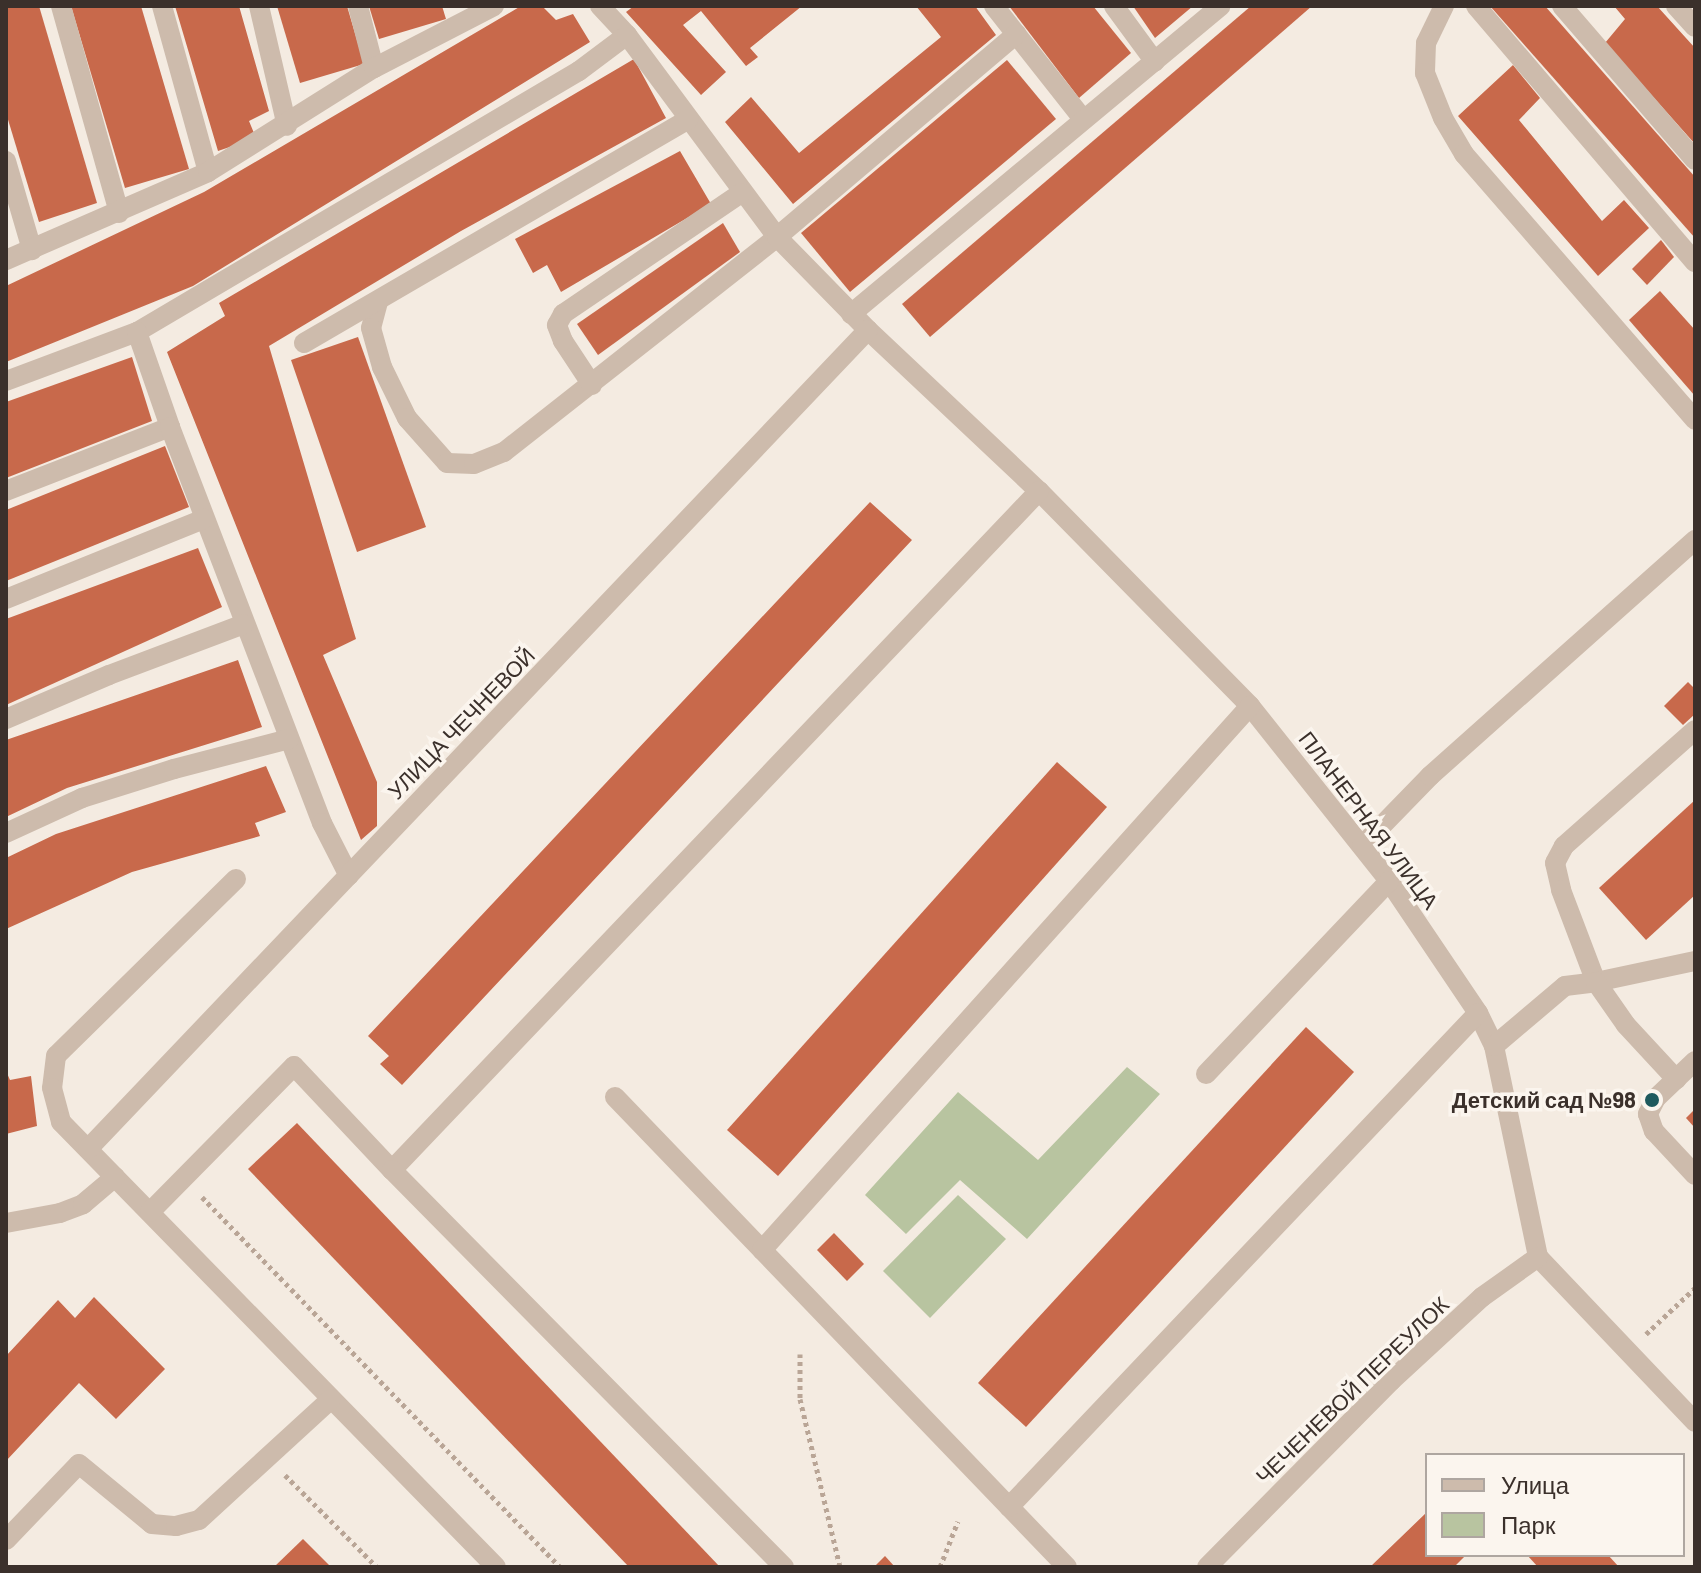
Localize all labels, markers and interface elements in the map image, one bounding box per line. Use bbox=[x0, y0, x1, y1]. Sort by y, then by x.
street label: УЛИЦА ЧЕЧНЕВОЙ bbox=[382, 642, 540, 804]
street label: ПЛАНЕРНАЯ УЛИЦА bbox=[1294, 726, 1444, 914]
place label: Детский сад №98 bbox=[1452, 1087, 1636, 1113]
marker: Детский сад №98 bbox=[1643, 1091, 1661, 1109]
street label: ЧЕЧЕНЕВОЙ ПЕРЕУЛОК bbox=[1250, 1291, 1454, 1489]
legend bbox=[1425, 1453, 1685, 1557]
text: Улица bbox=[1501, 1470, 1569, 1499]
text: Парк bbox=[1501, 1510, 1555, 1539]

